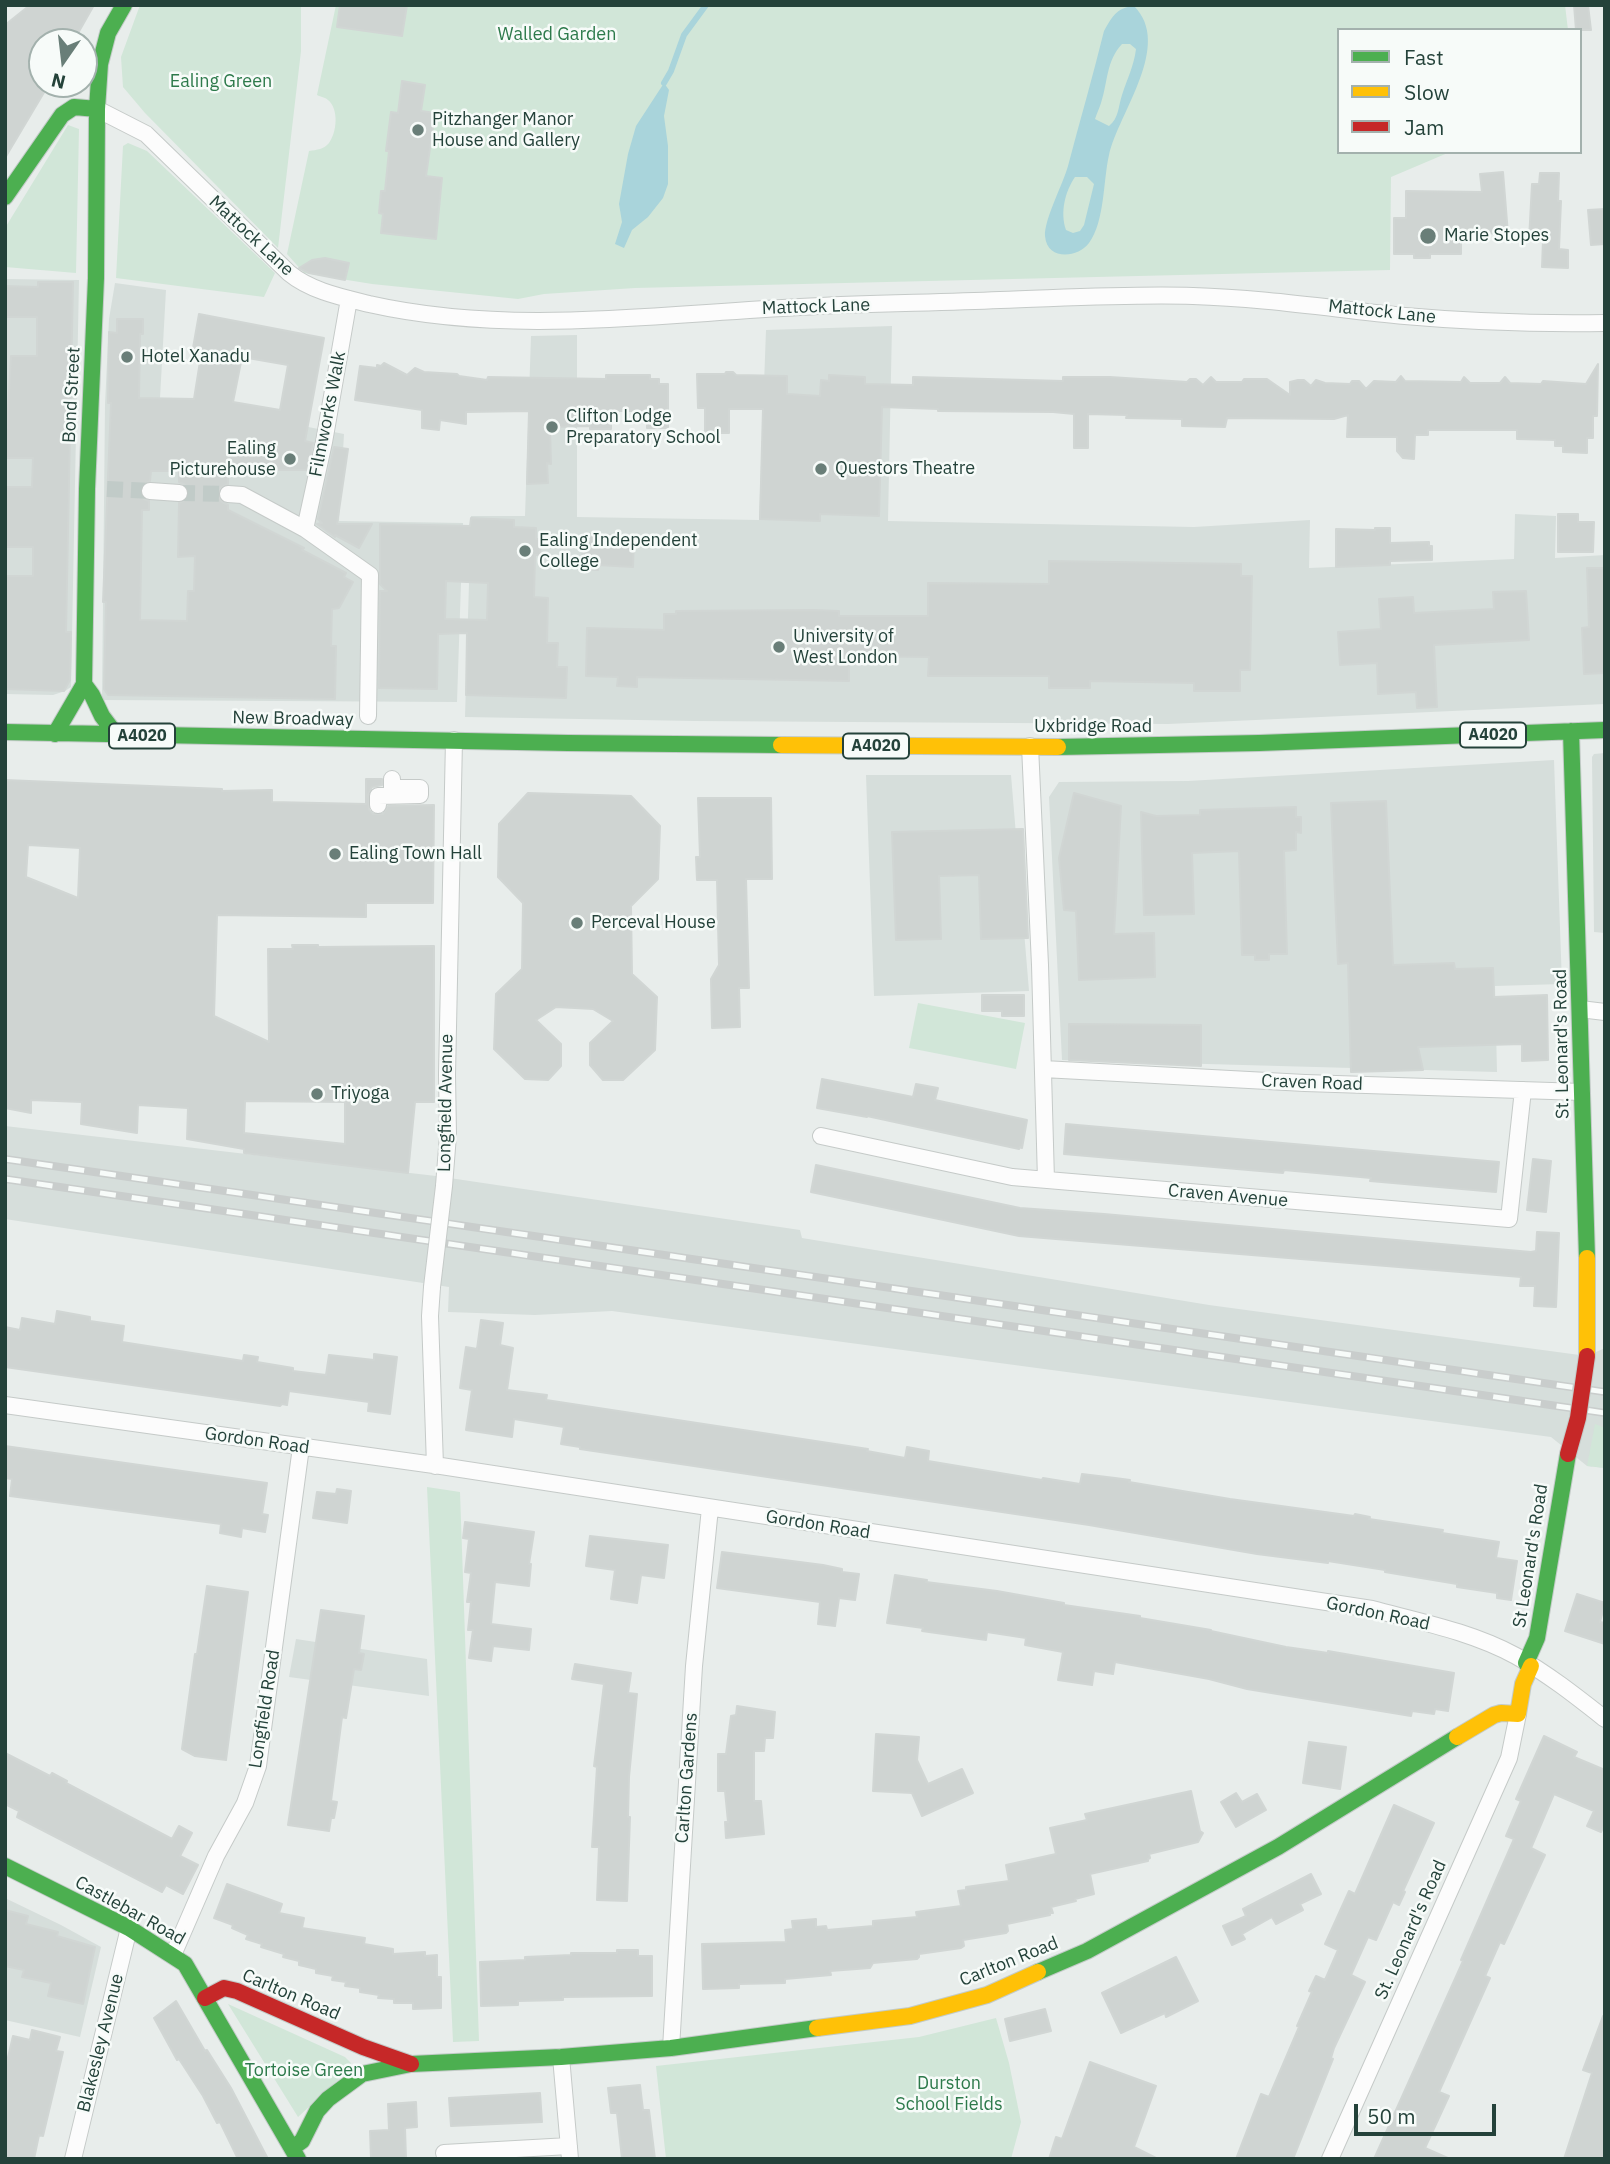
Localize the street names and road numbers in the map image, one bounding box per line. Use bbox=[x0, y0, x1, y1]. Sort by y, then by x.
street label: Mattock Lane bbox=[204, 191, 298, 281]
street label: Mattock Lane bbox=[762, 294, 870, 320]
street label: Mattock Lane bbox=[1327, 296, 1437, 328]
street label: Bond Street bbox=[59, 346, 85, 444]
street label: Filmworks Walk bbox=[305, 349, 351, 479]
street label: New Broadway bbox=[232, 707, 354, 731]
street label: Uxbridge Road bbox=[1034, 716, 1152, 738]
road number: A4020 bbox=[1460, 722, 1526, 748]
road number: A4020 bbox=[109, 723, 175, 748]
road number: A4020 bbox=[843, 734, 909, 758]
street label: St. Leonard's Road bbox=[1550, 969, 1574, 1119]
street label: Longfield Avenue bbox=[434, 1034, 458, 1172]
street label: Craven Road bbox=[1261, 1070, 1363, 1096]
street label: Craven Avenue bbox=[1167, 1180, 1289, 1212]
street label: Gordon Road bbox=[203, 1423, 311, 1459]
street label: St Leonard's Road bbox=[1509, 1483, 1553, 1629]
street label: Gordon Road bbox=[764, 1506, 872, 1544]
street label: Gordon Road bbox=[1324, 1592, 1432, 1636]
street label: Longfield Road bbox=[245, 1648, 285, 1770]
street label: Carlton Gardens bbox=[672, 1712, 702, 1844]
street label: St. Leonard's Road bbox=[1371, 1857, 1451, 2003]
street label: Castlebar Road bbox=[71, 1872, 189, 1950]
street label: Carlton Road bbox=[957, 1932, 1061, 1992]
street label: Carlton Road bbox=[239, 1965, 343, 2025]
street label: Blakesley Avenue bbox=[73, 1971, 129, 2115]

